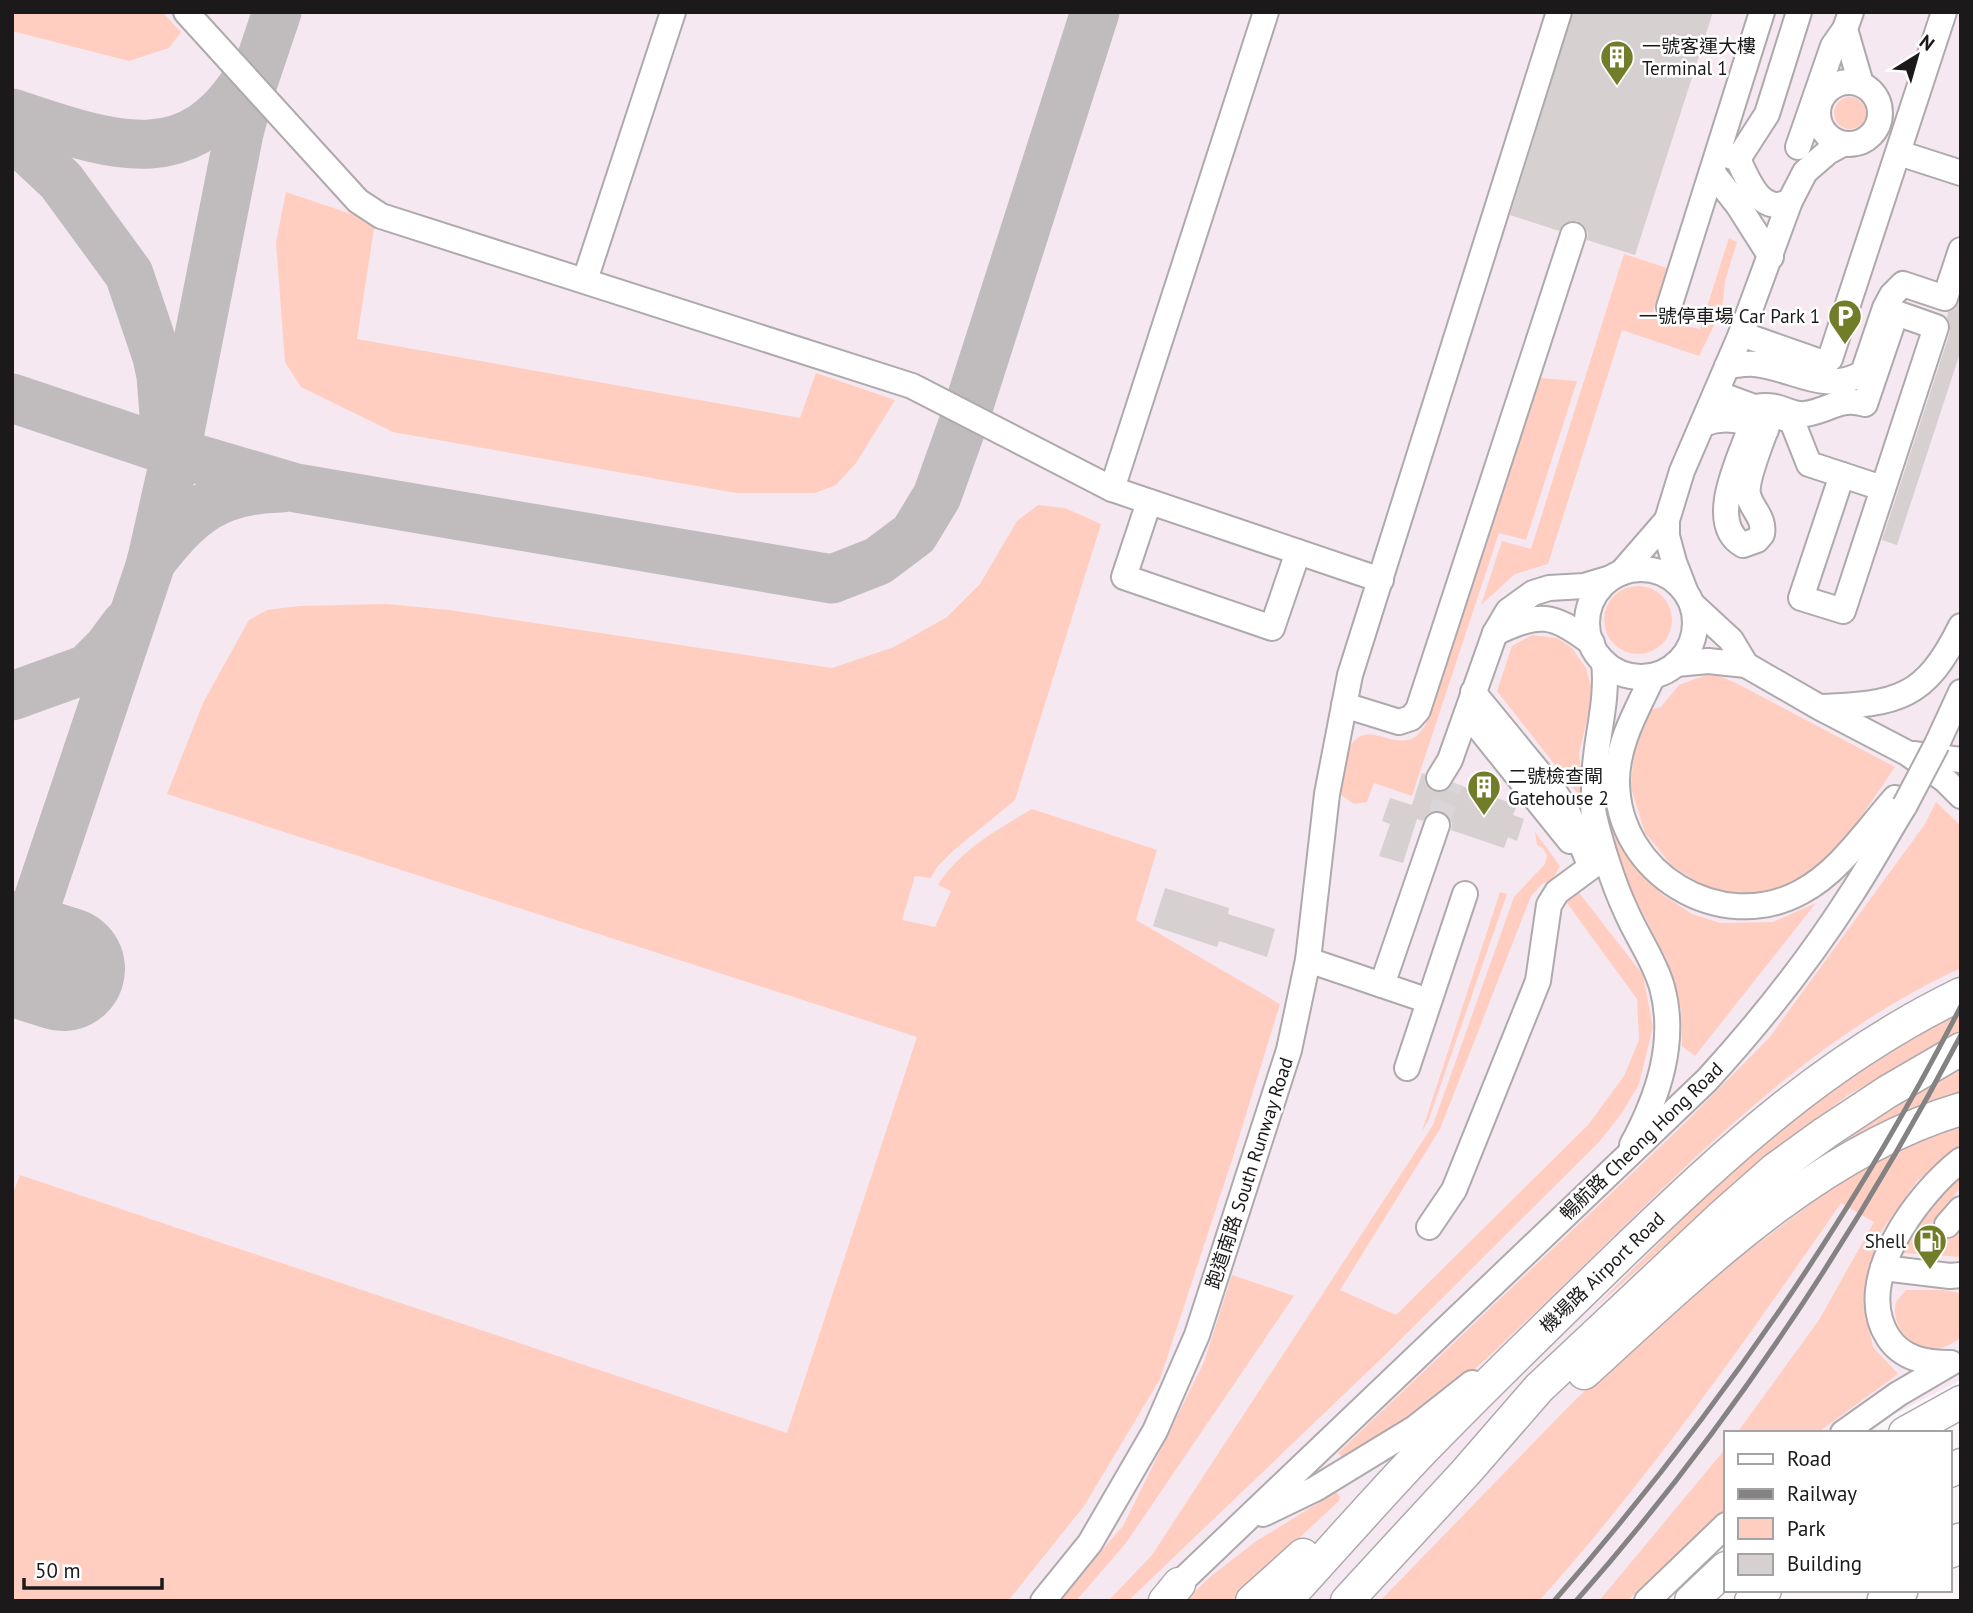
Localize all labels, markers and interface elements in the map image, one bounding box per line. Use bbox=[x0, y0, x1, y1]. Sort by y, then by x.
north arrow bbox=[1882, 21, 1952, 91]
text: N bbox=[1915, 29, 1939, 56]
place label: 一號客運大樓 Terminal 1 bbox=[1642, 34, 1756, 80]
building icon: 一號客運大樓 Terminal 1 bbox=[1598, 38, 1636, 87]
parking icon: 一號停車場 Car Park 1 bbox=[1826, 297, 1864, 346]
place label: 一號停車場 Car Park 1 bbox=[1639, 304, 1820, 328]
place label: 二號檢查閘 Gatehouse 2 bbox=[1508, 764, 1609, 810]
building icon: 二號檢查閘 Gatehouse 2 bbox=[1465, 768, 1503, 817]
street label: 跑道南路 South Runway Road bbox=[1200, 1054, 1298, 1292]
street label: 暢航路 Cheong Hong Road bbox=[1554, 1057, 1728, 1225]
street label: 機場路 Airport Road bbox=[1535, 1206, 1669, 1338]
fuel station icon: Shell bbox=[1911, 1222, 1949, 1271]
place label: Shell bbox=[1865, 1229, 1906, 1253]
legend bbox=[1724, 1431, 1952, 1592]
text: Road bbox=[1787, 1445, 1831, 1472]
text: Railway bbox=[1787, 1480, 1857, 1507]
text: Park bbox=[1787, 1515, 1826, 1542]
scale bar bbox=[24, 1546, 163, 1590]
text: Building bbox=[1787, 1550, 1862, 1577]
text: 50 m bbox=[35, 1557, 81, 1584]

